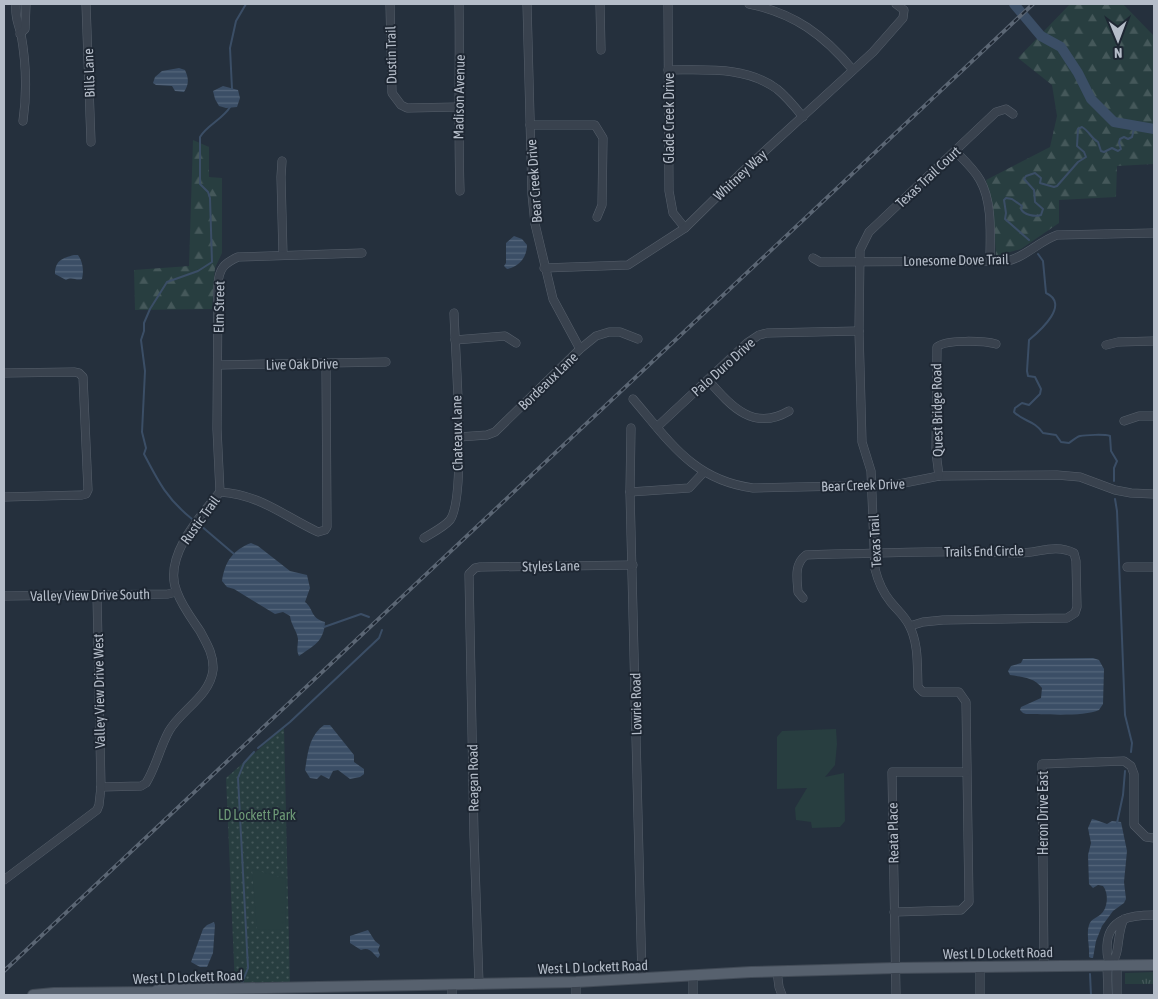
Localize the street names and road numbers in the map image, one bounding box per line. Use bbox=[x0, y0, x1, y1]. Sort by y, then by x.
street label: Dustin Trail bbox=[382, 26, 400, 84]
street label: Bills Lane bbox=[80, 48, 98, 98]
street label: Madison Avenue bbox=[450, 54, 468, 140]
street label: Glade Creek Drive bbox=[661, 73, 677, 163]
street label: Bear Creek Drive bbox=[523, 139, 545, 223]
street label: Texas Trail Court bbox=[892, 143, 964, 211]
street label: Whitney Way bbox=[710, 146, 770, 204]
street label: Lonesome Dove Trail bbox=[903, 251, 1009, 269]
street label: Elm Street bbox=[211, 281, 227, 333]
street label: Palo Duro Drive bbox=[688, 334, 758, 400]
street label: Bordeaux Lane bbox=[515, 349, 581, 413]
street label: Live Oak Drive bbox=[266, 355, 338, 373]
street label: Quest Bridge Road bbox=[928, 363, 946, 457]
street label: Chateaux Lane bbox=[448, 395, 466, 471]
street label: Bear Creek Drive bbox=[821, 476, 905, 494]
street label: Rustic Trail bbox=[177, 493, 223, 547]
street label: Texas Trail bbox=[866, 514, 884, 568]
street label: Trails End Circle bbox=[944, 542, 1024, 560]
street label: Styles Lane bbox=[522, 557, 580, 575]
street label: Valley View Drive South bbox=[30, 586, 150, 604]
street label: Valley View Drive West bbox=[90, 633, 108, 749]
street label: Lowrie Road bbox=[627, 673, 645, 735]
street label: Reagan Road bbox=[464, 744, 482, 812]
street label: Heron Drive East bbox=[1035, 771, 1051, 855]
street label: Reata Place bbox=[884, 802, 902, 864]
street label: West L D Lockett Road bbox=[943, 944, 1053, 962]
street label: West L D Lockett Road bbox=[538, 957, 648, 977]
street label: West L D Lockett Road bbox=[133, 967, 243, 987]

